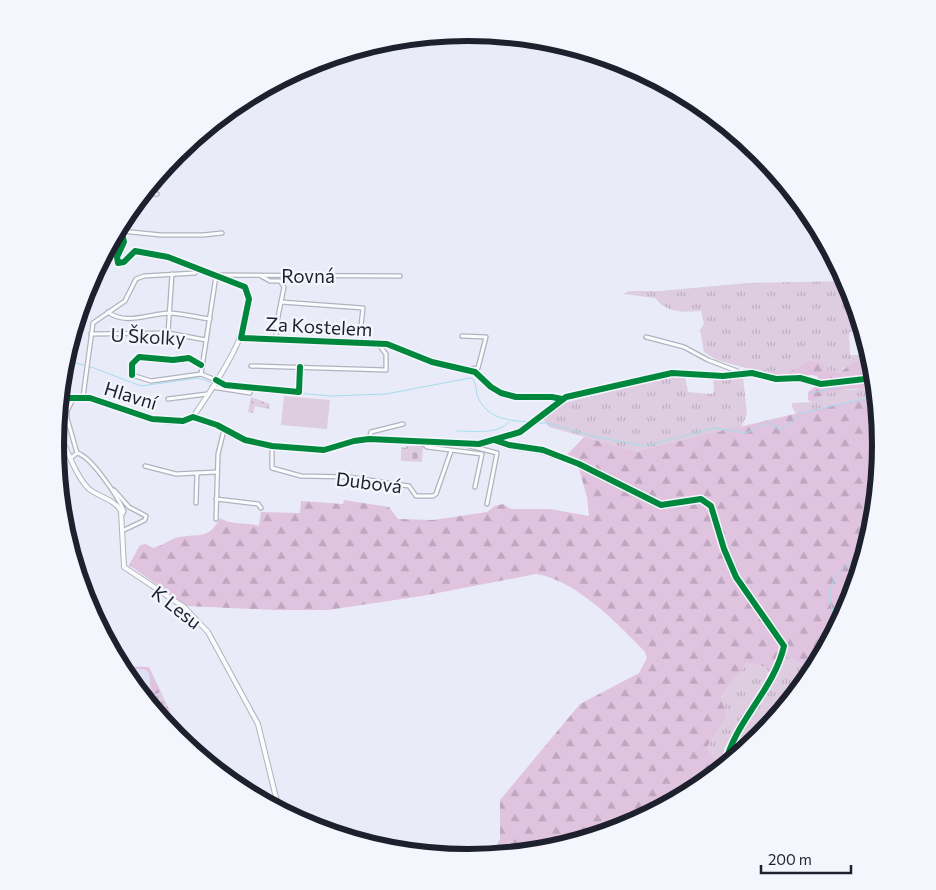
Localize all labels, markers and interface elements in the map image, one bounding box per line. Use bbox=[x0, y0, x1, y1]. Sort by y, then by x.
street label: Rovná bbox=[281, 264, 335, 287]
street label: Za Kostelem bbox=[265, 312, 373, 340]
street label: U Školky bbox=[110, 322, 186, 349]
street label: Hlavní bbox=[102, 376, 161, 414]
street label: Dubová bbox=[335, 467, 403, 497]
street label: K Lesu bbox=[148, 581, 206, 633]
scale bar bbox=[761, 842, 851, 874]
text: 200 m bbox=[768, 850, 812, 868]

